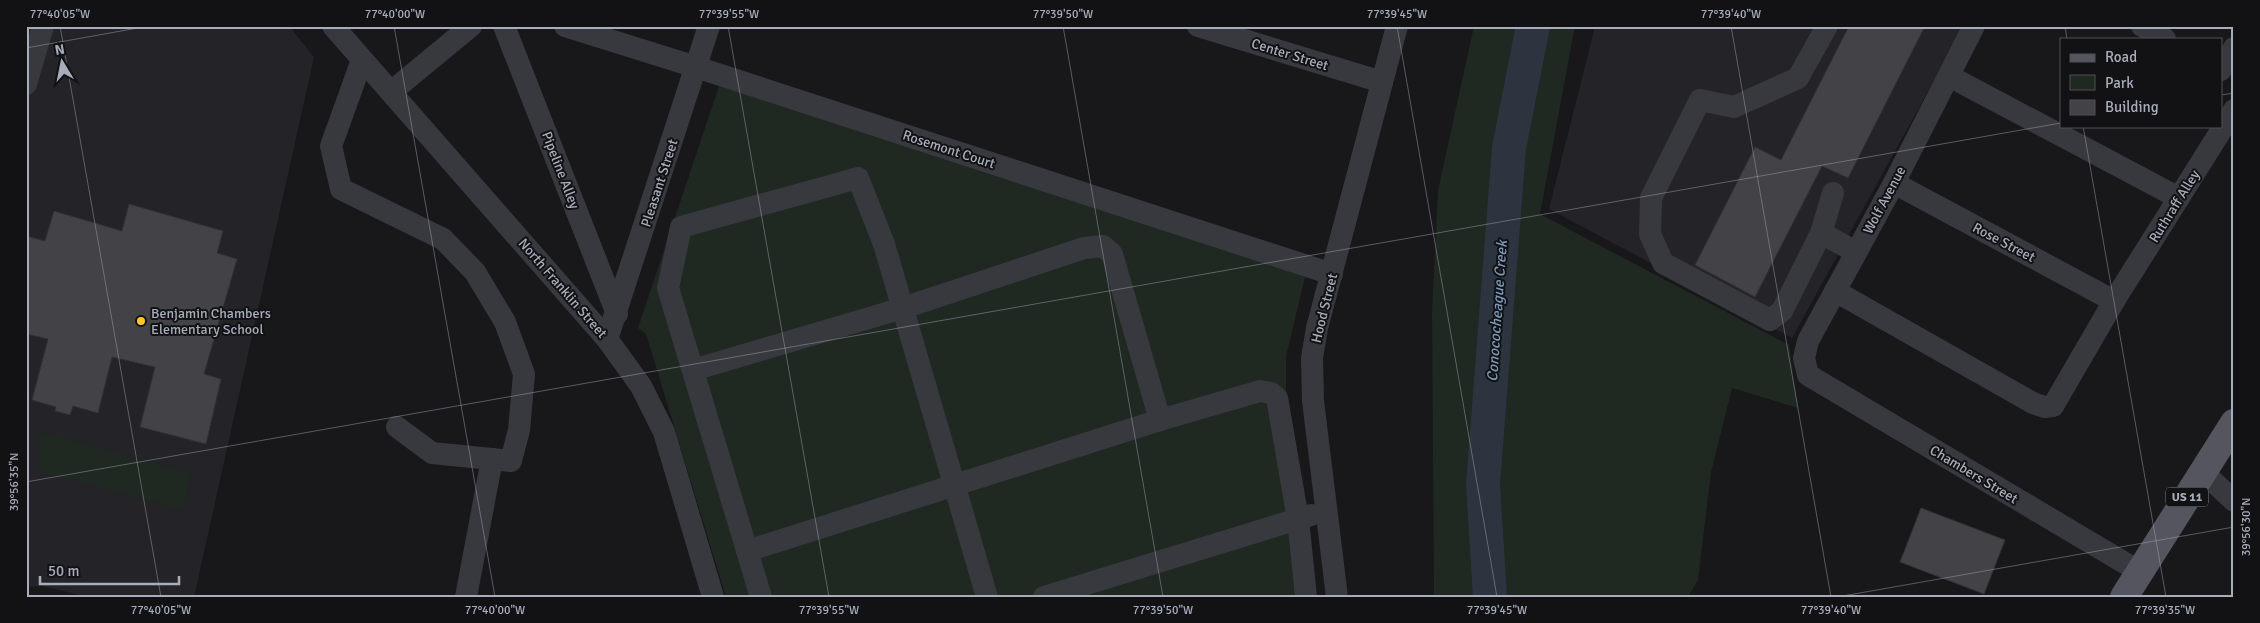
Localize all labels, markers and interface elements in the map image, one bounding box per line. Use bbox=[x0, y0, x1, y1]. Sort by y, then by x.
text: 77°40'05"W bbox=[30, 7, 90, 22]
text: 77°40'00"W bbox=[365, 7, 425, 22]
text: 77°39'55"W bbox=[699, 7, 759, 22]
text: 77°39'50"W bbox=[1033, 7, 1093, 22]
text: 77°39'45"W bbox=[1367, 7, 1427, 22]
text: 77°39'40"W bbox=[1701, 7, 1761, 22]
street label: Center Street bbox=[1249, 35, 1330, 74]
north arrow bbox=[38, 38, 88, 88]
legend bbox=[2060, 38, 2222, 128]
text: N bbox=[54, 40, 66, 59]
text: Road bbox=[2105, 48, 2137, 66]
text: Park bbox=[2105, 74, 2134, 92]
text: Building bbox=[2105, 98, 2159, 116]
street label: Rosemont Court bbox=[900, 127, 997, 172]
street label: Pipeline Alley bbox=[538, 129, 583, 212]
street label: Pleasant Street bbox=[637, 137, 682, 229]
street label: Wolf Avenue bbox=[1860, 163, 1909, 237]
street label: Ruthraff Alley bbox=[2145, 167, 2204, 246]
street label: Rose Street bbox=[1970, 219, 2038, 266]
street label: North Franklin Street bbox=[515, 235, 611, 342]
water label: Conococheague Creek bbox=[1483, 238, 1511, 382]
street label: Hood Street bbox=[1308, 272, 1341, 345]
place label: Benjamin Chambers Elementary School bbox=[151, 305, 271, 338]
marker: Benjamin Chambers Elementary School bbox=[135, 315, 147, 327]
street label: Chambers Street bbox=[1927, 442, 2021, 507]
text: 39°56'35"N bbox=[7, 453, 22, 511]
road number: US 11 bbox=[2166, 488, 2208, 507]
text: 39°56'30"N bbox=[2239, 498, 2254, 556]
scale bar bbox=[40, 553, 179, 585]
text: 50 m bbox=[48, 562, 79, 580]
text: 77°40'05"W bbox=[131, 603, 191, 618]
text: 77°40'00"W bbox=[465, 603, 525, 618]
text: 77°39'55"W bbox=[799, 603, 859, 618]
text: 77°39'50"W bbox=[1133, 603, 1193, 618]
text: 77°39'45"W bbox=[1467, 603, 1527, 618]
text: 77°39'40"W bbox=[1801, 603, 1861, 618]
text: 77°39'35"W bbox=[2135, 603, 2195, 618]

